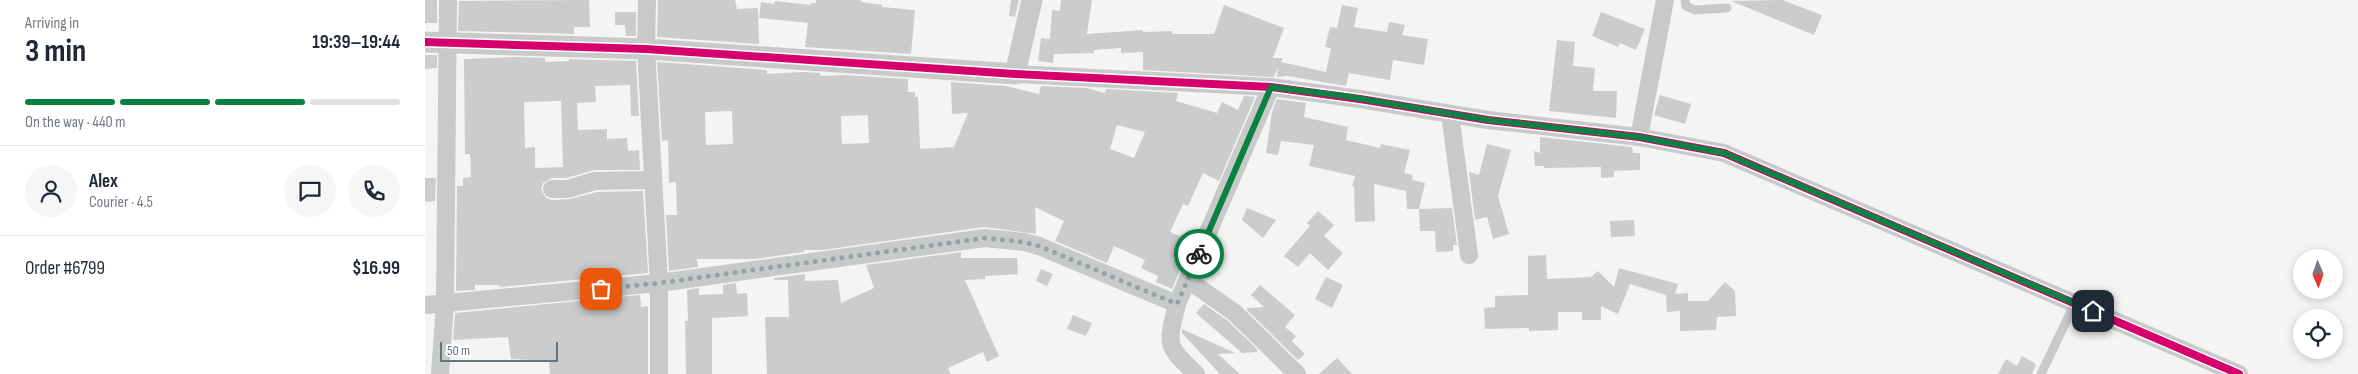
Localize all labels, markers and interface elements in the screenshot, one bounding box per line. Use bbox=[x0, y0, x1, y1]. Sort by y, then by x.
text: Arriving in bbox=[25, 14, 79, 33]
text: 19:39–19:44 bbox=[312, 31, 400, 54]
text: 3 min bbox=[25, 32, 86, 71]
text: On the way · 440 m bbox=[25, 113, 126, 132]
button: person bbox=[25, 165, 77, 217]
button: chat bbox=[284, 165, 336, 217]
button: phone bbox=[348, 165, 400, 217]
text: Alex bbox=[89, 170, 118, 193]
text: Courier · 4.5 bbox=[89, 193, 153, 212]
courier bbox=[1174, 229, 1224, 279]
icon: bike bbox=[1185, 240, 1213, 268]
north arrow bbox=[2293, 249, 2343, 299]
map controls bbox=[2293, 249, 2343, 359]
text: Order #6799 bbox=[25, 257, 105, 280]
text: $16.99 bbox=[352, 257, 400, 280]
pin bbox=[580, 268, 622, 310]
icon: bag bbox=[587, 275, 615, 303]
pin bbox=[2072, 290, 2114, 332]
icon: home bbox=[2079, 297, 2107, 325]
button: locate bbox=[2293, 309, 2343, 359]
scale bar bbox=[440, 339, 557, 362]
text: 50 m bbox=[447, 342, 470, 359]

